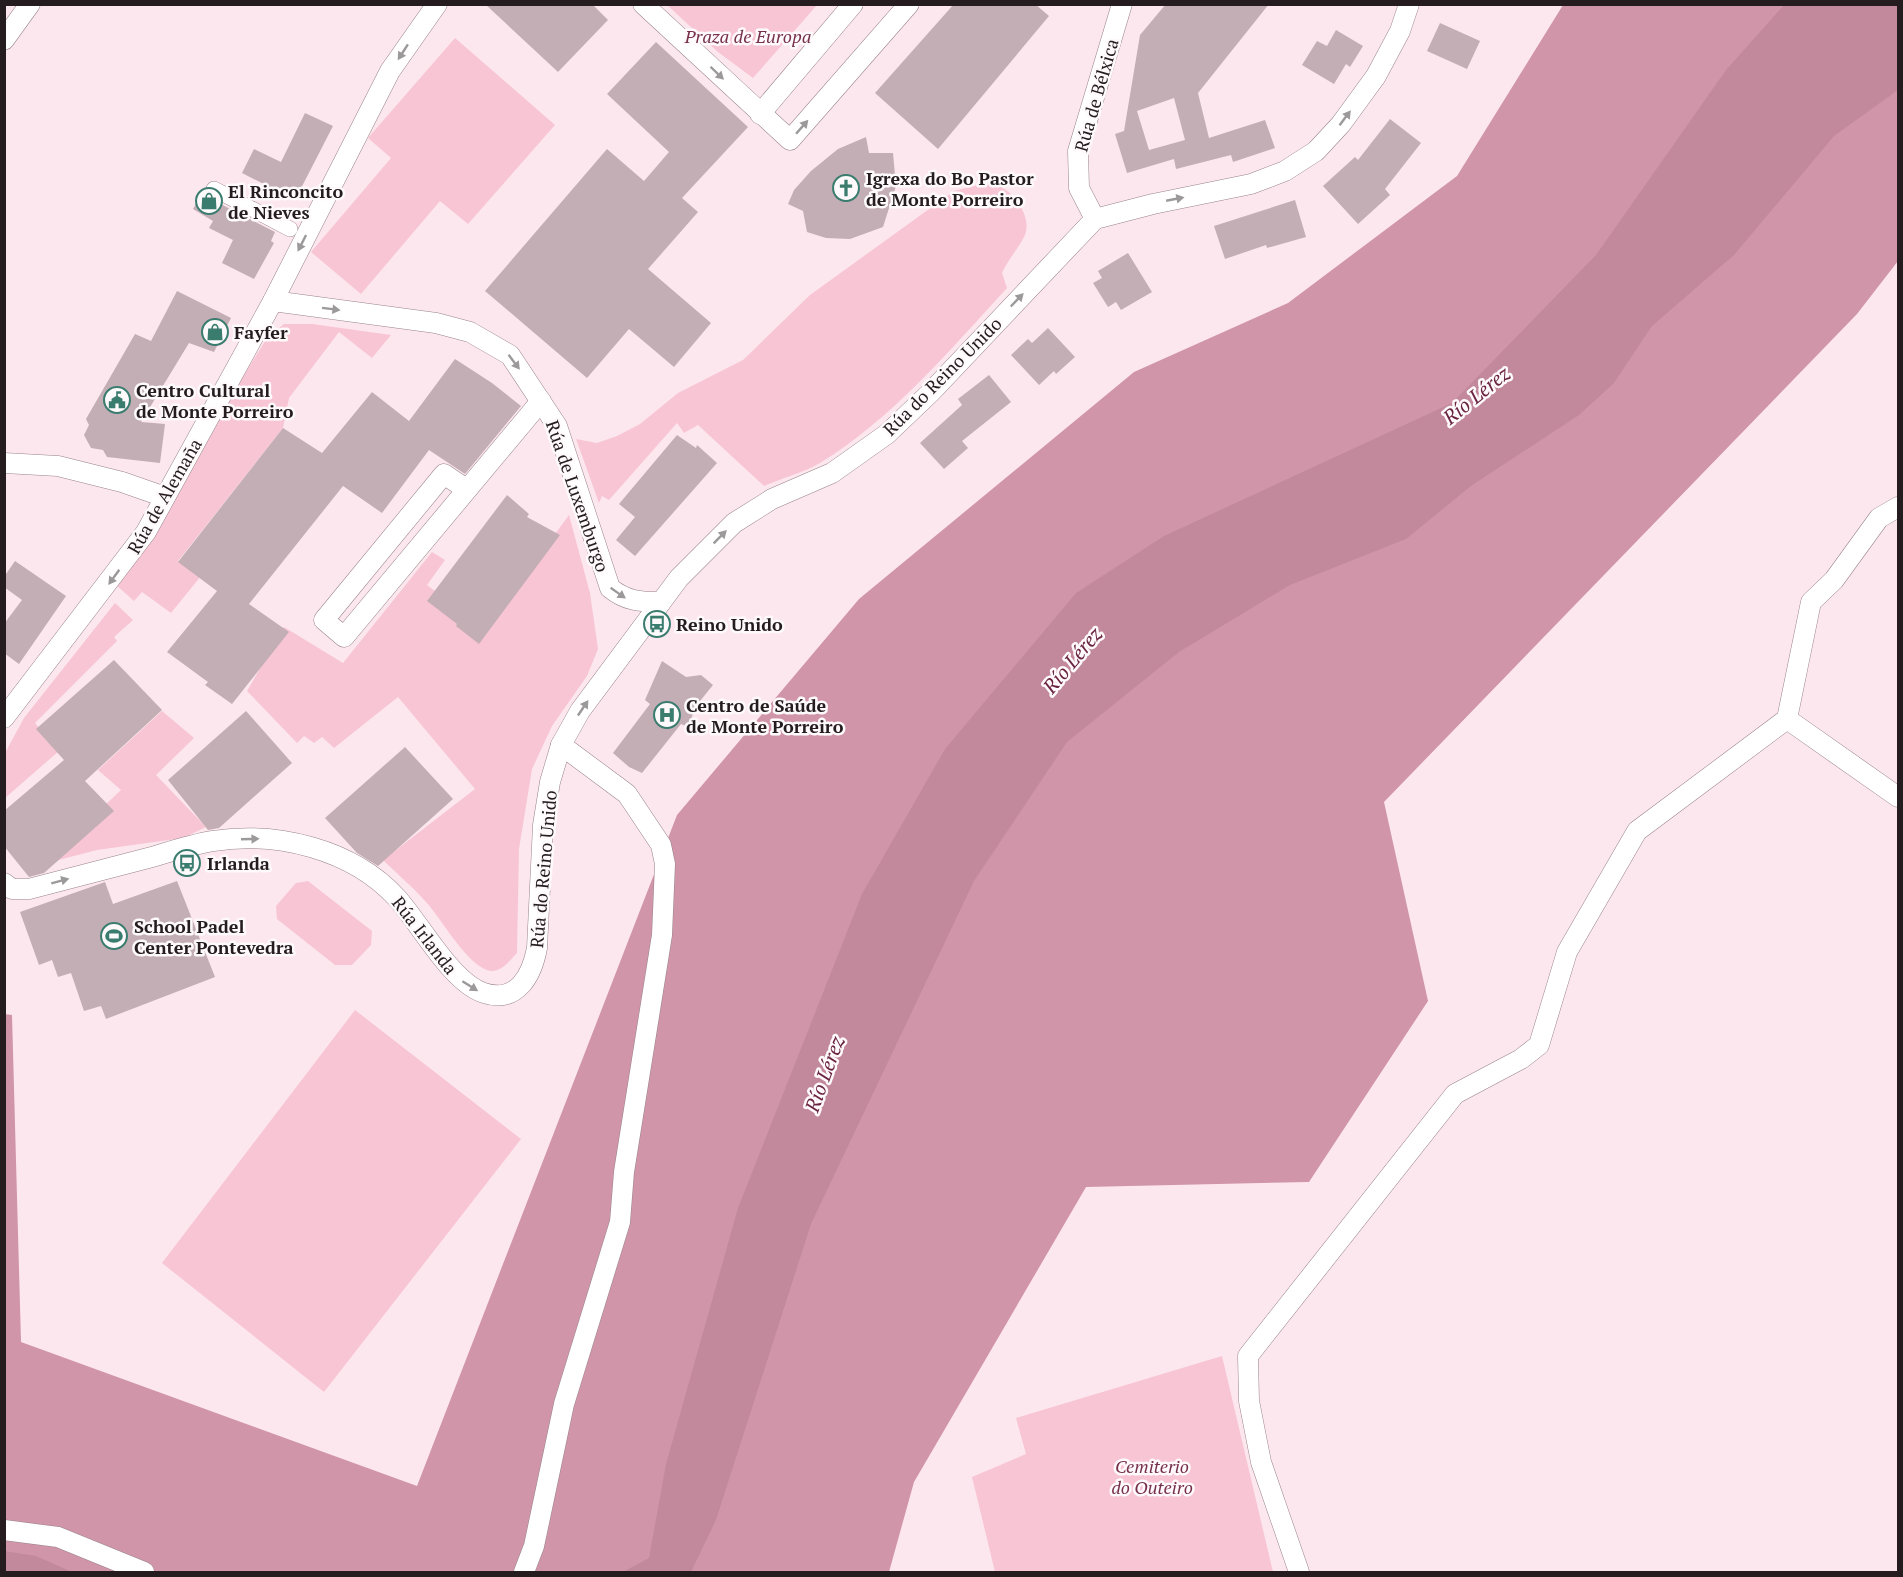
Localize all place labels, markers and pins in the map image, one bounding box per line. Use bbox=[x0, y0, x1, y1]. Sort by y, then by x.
place label: Igrexa do Bo Pastor de Monte Porreiro bbox=[866, 166, 1034, 211]
church icon: Igrexa do Bo Pastor de Monte Porreiro bbox=[831, 173, 861, 203]
place label: El Rinconcito de Nieves bbox=[228, 179, 343, 224]
shop icon: El Rinconcito de Nieves bbox=[194, 186, 224, 216]
shop icon: Fayfer bbox=[200, 317, 230, 347]
place label: Fayfer bbox=[234, 320, 288, 344]
place label: Centro Cultural de Monte Porreiro bbox=[136, 378, 294, 423]
public building icon: Centro Cultural de Monte Porreiro bbox=[102, 385, 132, 415]
bus stop icon: Reino Unido bbox=[642, 609, 672, 639]
place label: Reino Unido bbox=[676, 612, 783, 636]
place label: Centro de Saúde de Monte Porreiro bbox=[686, 693, 844, 738]
hospital icon: Centro de Saúde de Monte Porreiro bbox=[652, 700, 682, 730]
bus stop icon: Irlanda bbox=[172, 848, 202, 878]
place label: Irlanda bbox=[207, 851, 270, 875]
place label: School Padel Center Pontevedra bbox=[134, 914, 294, 959]
sports icon: School Padel Center Pontevedra bbox=[99, 921, 129, 951]

